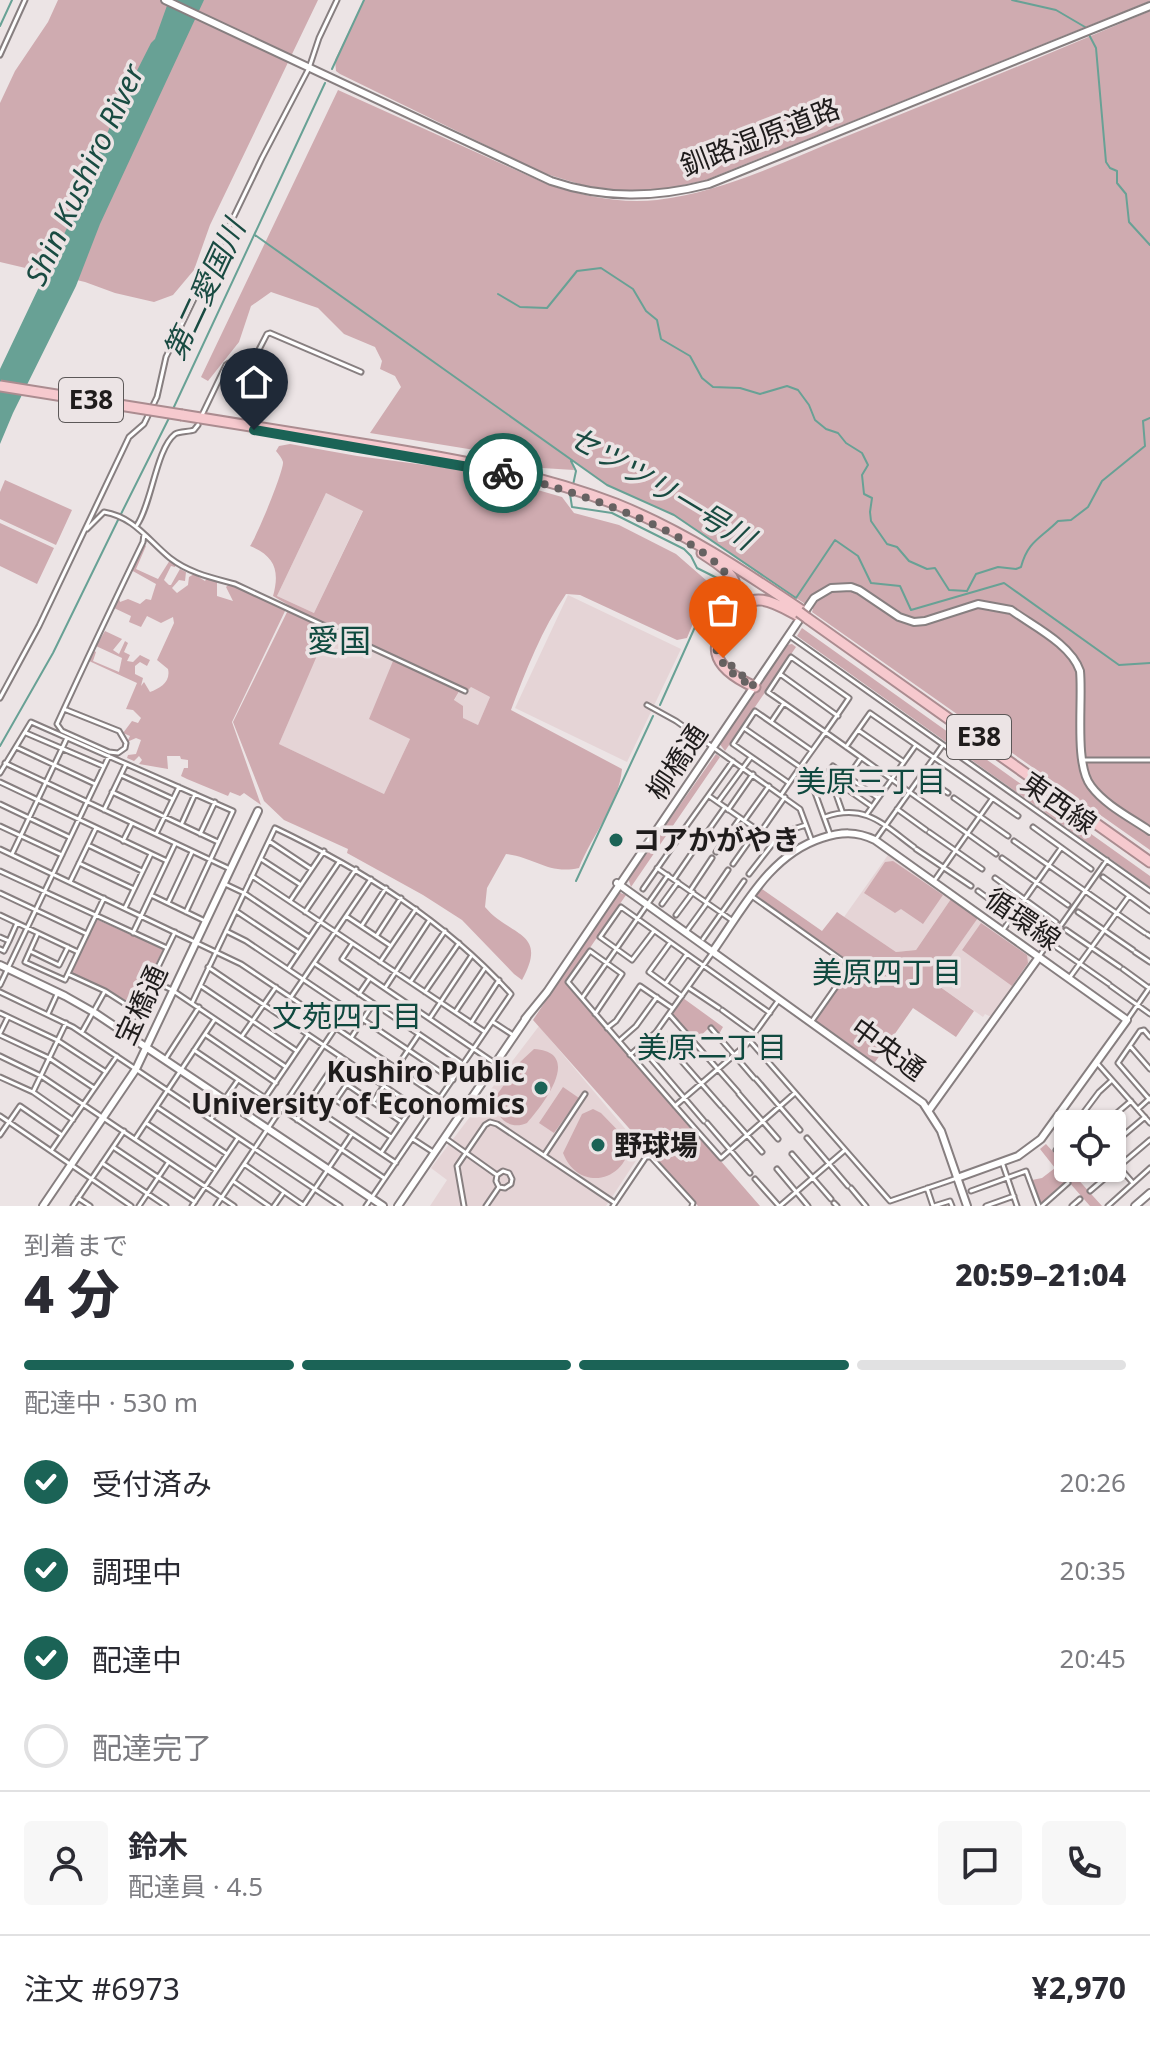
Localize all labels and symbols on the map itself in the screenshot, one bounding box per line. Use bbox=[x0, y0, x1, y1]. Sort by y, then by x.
water label: Shin Kushiro River bbox=[14, 56, 153, 292]
street label: 釧路湿原道路 bbox=[674, 88, 845, 184]
water label: 第二愛国川 bbox=[153, 210, 255, 366]
pin bbox=[220, 348, 288, 430]
road number: E38 bbox=[59, 378, 123, 422]
water label: セツツリ一号川 bbox=[561, 415, 765, 560]
courier bbox=[463, 433, 543, 513]
pin bbox=[689, 576, 757, 658]
district label: 愛国 bbox=[307, 618, 371, 661]
road number: E38 bbox=[947, 715, 1011, 759]
street label: 柳橋通 bbox=[637, 716, 715, 807]
district label: 美原三丁目 bbox=[796, 760, 946, 801]
street label: 東西線 bbox=[1014, 763, 1105, 842]
place label: コアかがやき bbox=[632, 820, 800, 858]
marker: コアかがやき bbox=[607, 831, 625, 849]
street label: 循環線 bbox=[978, 879, 1069, 958]
district label: 美原四丁目 bbox=[812, 951, 962, 992]
street label: 宝橋通 bbox=[105, 958, 175, 1051]
district label: 文苑四丁目 bbox=[272, 995, 422, 1036]
street label: 中央通 bbox=[843, 1008, 934, 1088]
district label: 美原二丁目 bbox=[637, 1026, 787, 1067]
place label: Kushiro Public University of Economics bbox=[191, 1052, 525, 1122]
marker: Kushiro Public University of Economics bbox=[532, 1079, 550, 1097]
place label: 野球場 bbox=[614, 1125, 698, 1163]
marker: 野球場 bbox=[589, 1136, 607, 1154]

